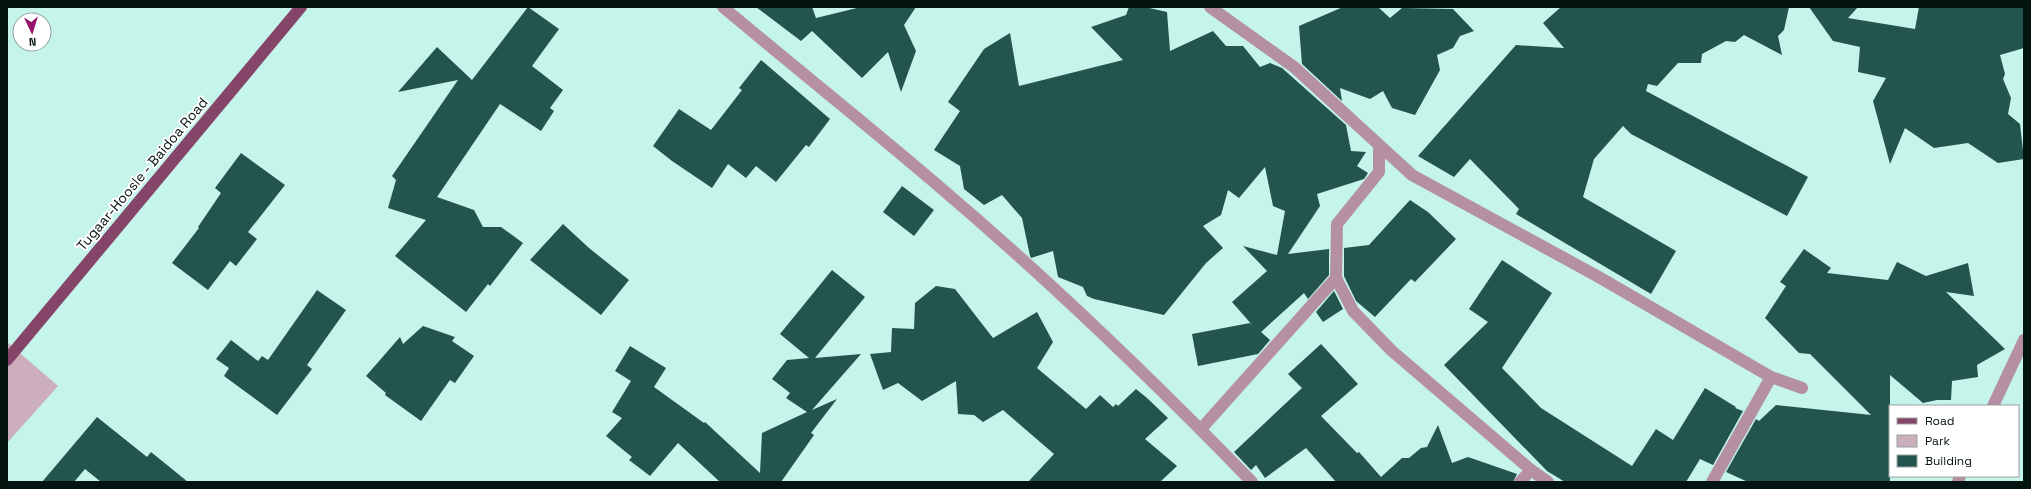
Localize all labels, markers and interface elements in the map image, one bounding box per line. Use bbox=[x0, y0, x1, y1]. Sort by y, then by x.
north arrow bbox=[12, 12, 52, 52]
text: N bbox=[29, 35, 37, 49]
street label: Tugaar-Hoosle - Baidoa Road bbox=[72, 94, 212, 254]
legend bbox=[1889, 405, 2019, 477]
text: Road bbox=[1925, 413, 1954, 429]
text: Park bbox=[1925, 433, 1950, 449]
text: Building bbox=[1925, 453, 1972, 469]

